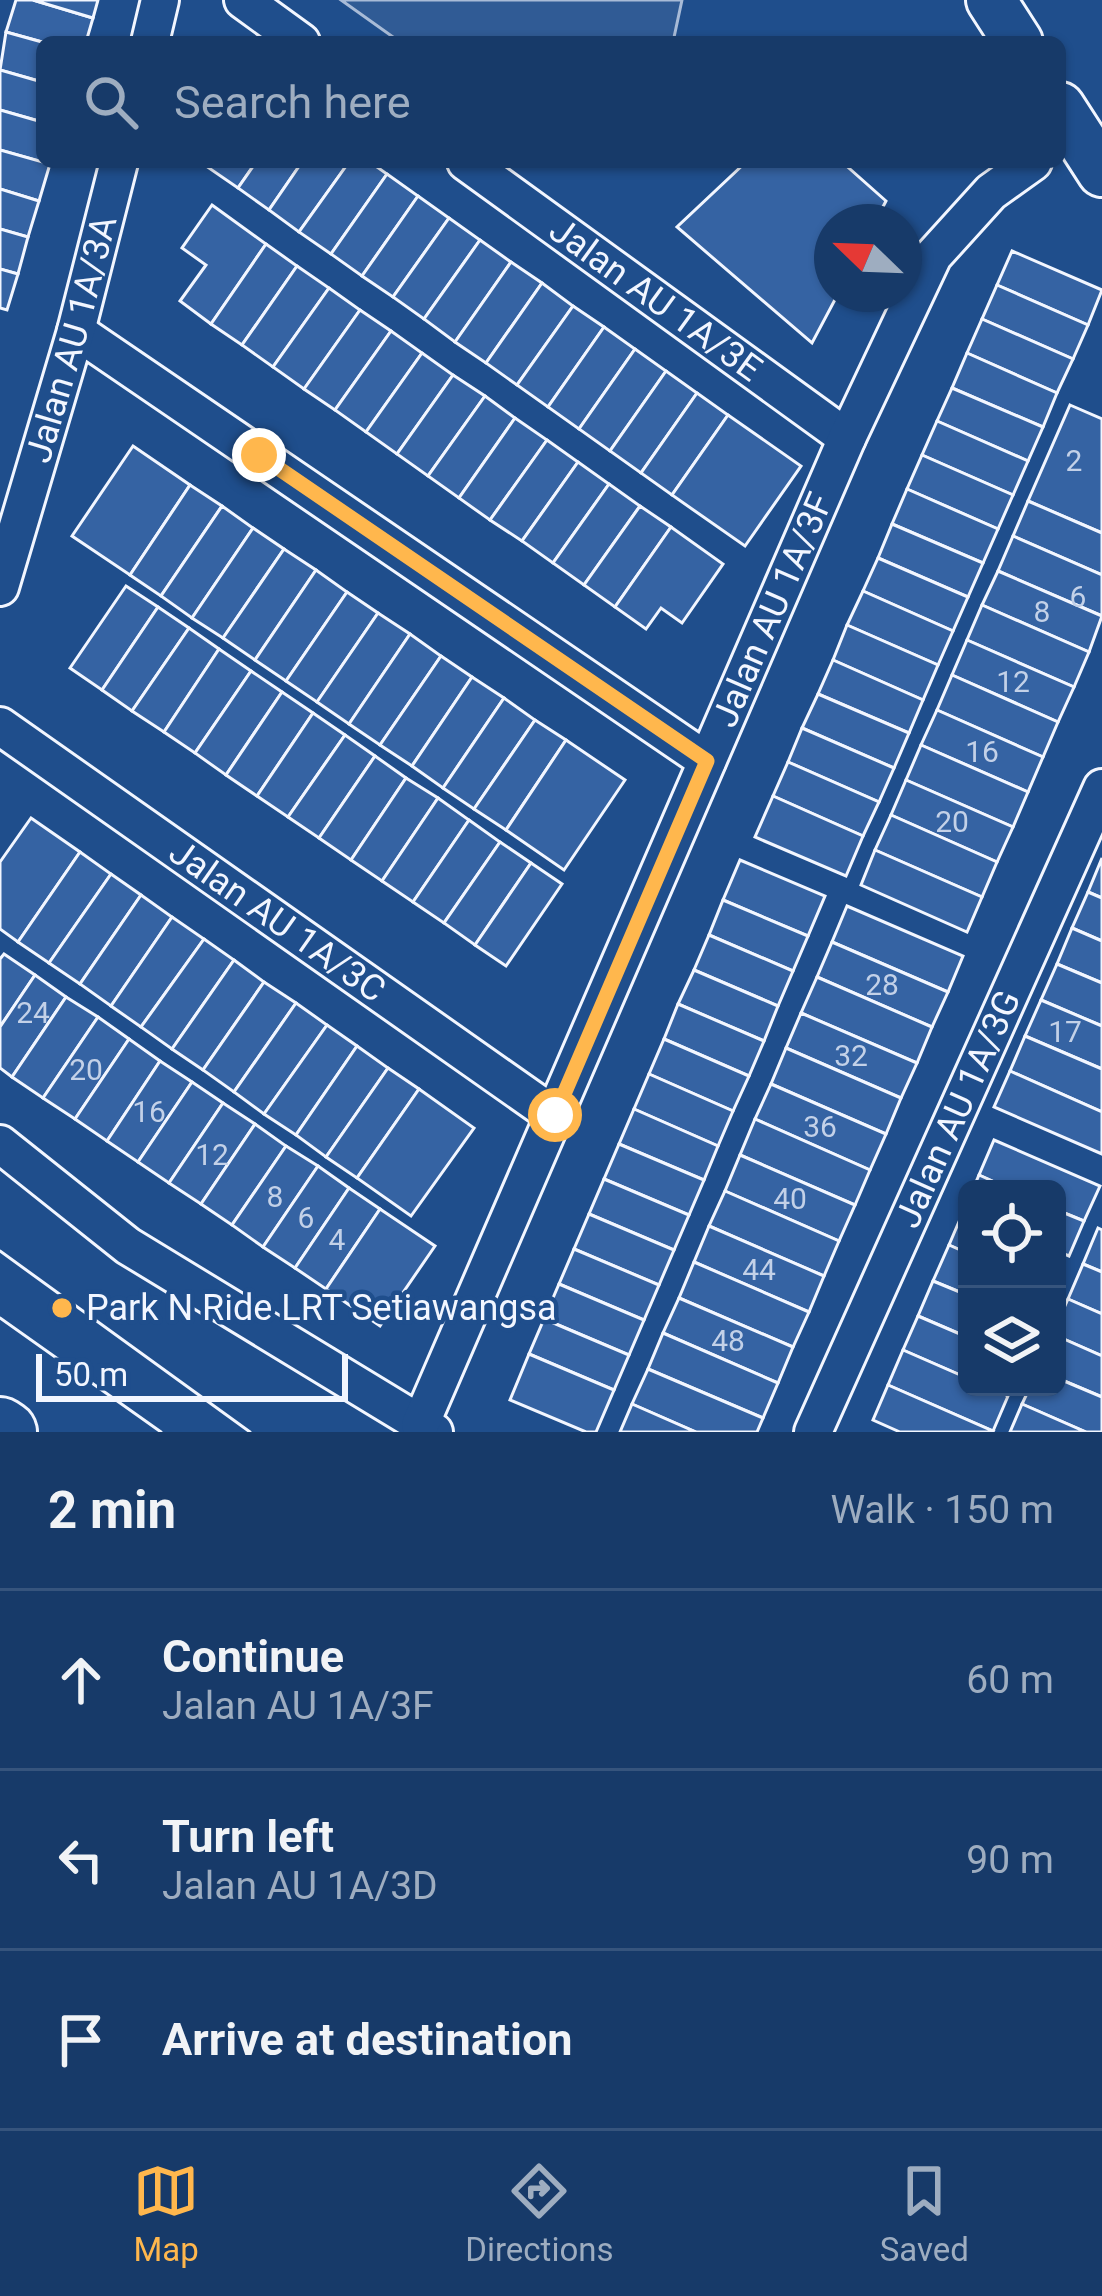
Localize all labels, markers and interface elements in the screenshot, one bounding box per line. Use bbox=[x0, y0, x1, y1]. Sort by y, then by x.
search box bbox=[36, 36, 1066, 168]
icon: search bbox=[78, 69, 144, 135]
text: Search here bbox=[174, 76, 411, 129]
north arrow bbox=[814, 204, 922, 312]
street label: Jalan AU 1A/3E bbox=[541, 209, 770, 390]
street label: Jalan AU 1A/3A bbox=[17, 211, 126, 468]
route end bbox=[232, 428, 286, 482]
house number: 2 bbox=[1066, 443, 1082, 478]
street label: Jalan AU 1A/3F bbox=[704, 487, 842, 733]
house number: 6 bbox=[1070, 579, 1086, 614]
house number: 8 bbox=[1034, 594, 1050, 629]
house number: 12 bbox=[996, 664, 1030, 699]
house number: 16 bbox=[965, 734, 999, 769]
house number: 20 bbox=[935, 804, 969, 839]
street label: Jalan AU 1A/3C bbox=[161, 831, 394, 1011]
house number: 28 bbox=[865, 967, 899, 1002]
street label: Jalan AU 1A/3G bbox=[886, 984, 1029, 1234]
house number: 24 bbox=[16, 995, 50, 1030]
house number: 17 bbox=[1048, 1014, 1082, 1049]
house number: 32 bbox=[834, 1038, 868, 1073]
house number: 20 bbox=[69, 1052, 103, 1087]
route start bbox=[528, 1088, 582, 1142]
house number: 16 bbox=[132, 1094, 166, 1129]
house number: 36 bbox=[803, 1109, 837, 1144]
house number: 12 bbox=[195, 1137, 229, 1172]
house number: 8 bbox=[267, 1179, 283, 1214]
map controls bbox=[958, 1180, 1066, 1396]
button: locate bbox=[958, 1180, 1066, 1288]
house number: 40 bbox=[773, 1181, 807, 1216]
house number: 6 bbox=[298, 1200, 314, 1235]
house number: 4 bbox=[329, 1222, 346, 1257]
house number: 44 bbox=[742, 1252, 776, 1287]
place label: Park N Ride LRT Setiawangsa bbox=[86, 1287, 557, 1329]
button: layers bbox=[958, 1288, 1066, 1396]
marker: Park N Ride LRT Setiawangsa bbox=[49, 1295, 75, 1321]
house number: 48 bbox=[711, 1323, 745, 1358]
scale bar bbox=[36, 1348, 348, 1401]
text: 50 m bbox=[54, 1355, 128, 1394]
text: 2 min bbox=[48, 1481, 176, 1540]
text: Walk · 150 m bbox=[830, 1487, 1054, 1533]
text: Continue bbox=[162, 1630, 344, 1683]
icon: ahead bbox=[48, 1647, 114, 1713]
text: 60 m bbox=[966, 1657, 1054, 1703]
text: Jalan AU 1A/3F bbox=[162, 1683, 434, 1729]
text: Turn left bbox=[162, 1810, 334, 1863]
icon: left bbox=[48, 1827, 114, 1893]
text: 90 m bbox=[966, 1837, 1054, 1883]
text: Jalan AU 1A/3D bbox=[162, 1863, 438, 1909]
icon: arrive bbox=[48, 2007, 114, 2073]
text: Arrive at destination bbox=[162, 2013, 573, 2066]
tab: Map bbox=[133, 2158, 199, 2269]
tab: Directions bbox=[465, 2158, 614, 2269]
tab: Saved bbox=[880, 2158, 969, 2269]

